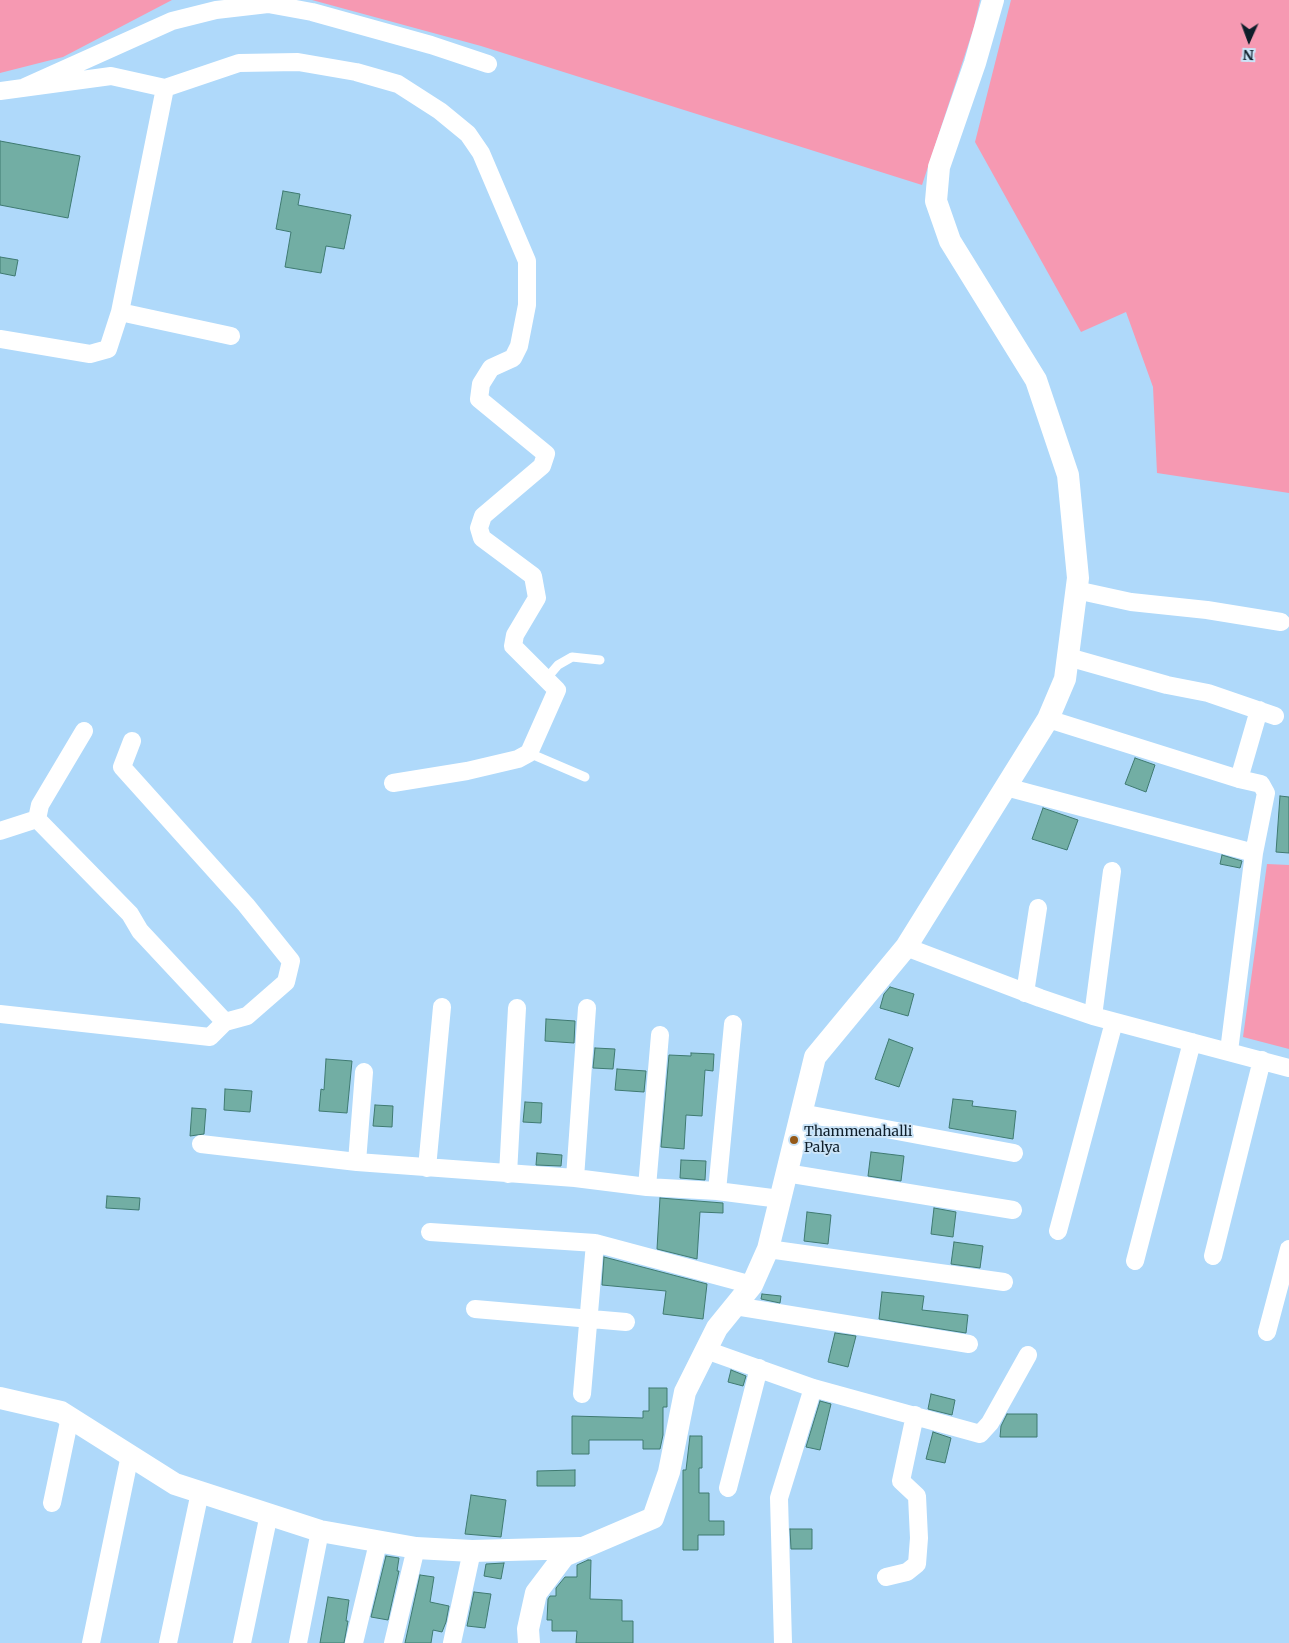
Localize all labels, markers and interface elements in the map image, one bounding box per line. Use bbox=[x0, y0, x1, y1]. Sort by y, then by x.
north arrow bbox=[1224, 15, 1274, 65]
text: N bbox=[1243, 46, 1254, 64]
place label: Thammenahalli Palya bbox=[804, 1124, 912, 1156]
marker: Thammenahalli Palya bbox=[788, 1134, 800, 1146]

